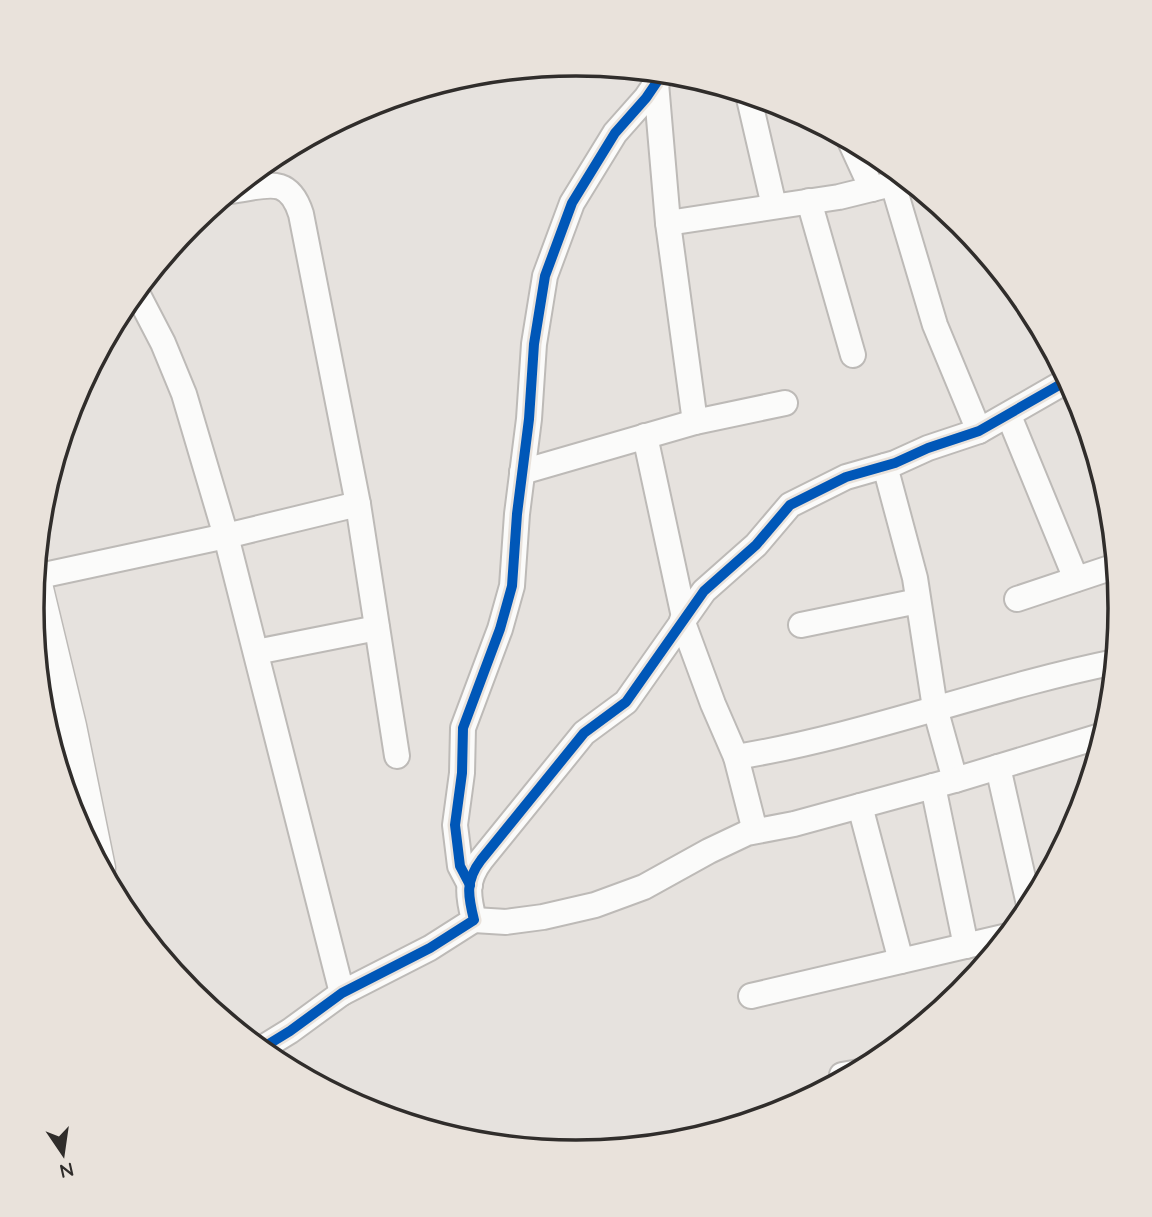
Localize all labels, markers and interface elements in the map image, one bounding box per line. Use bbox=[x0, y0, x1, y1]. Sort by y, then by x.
north arrow bbox=[28, 1119, 98, 1189]
text: N bbox=[57, 1157, 76, 1184]

